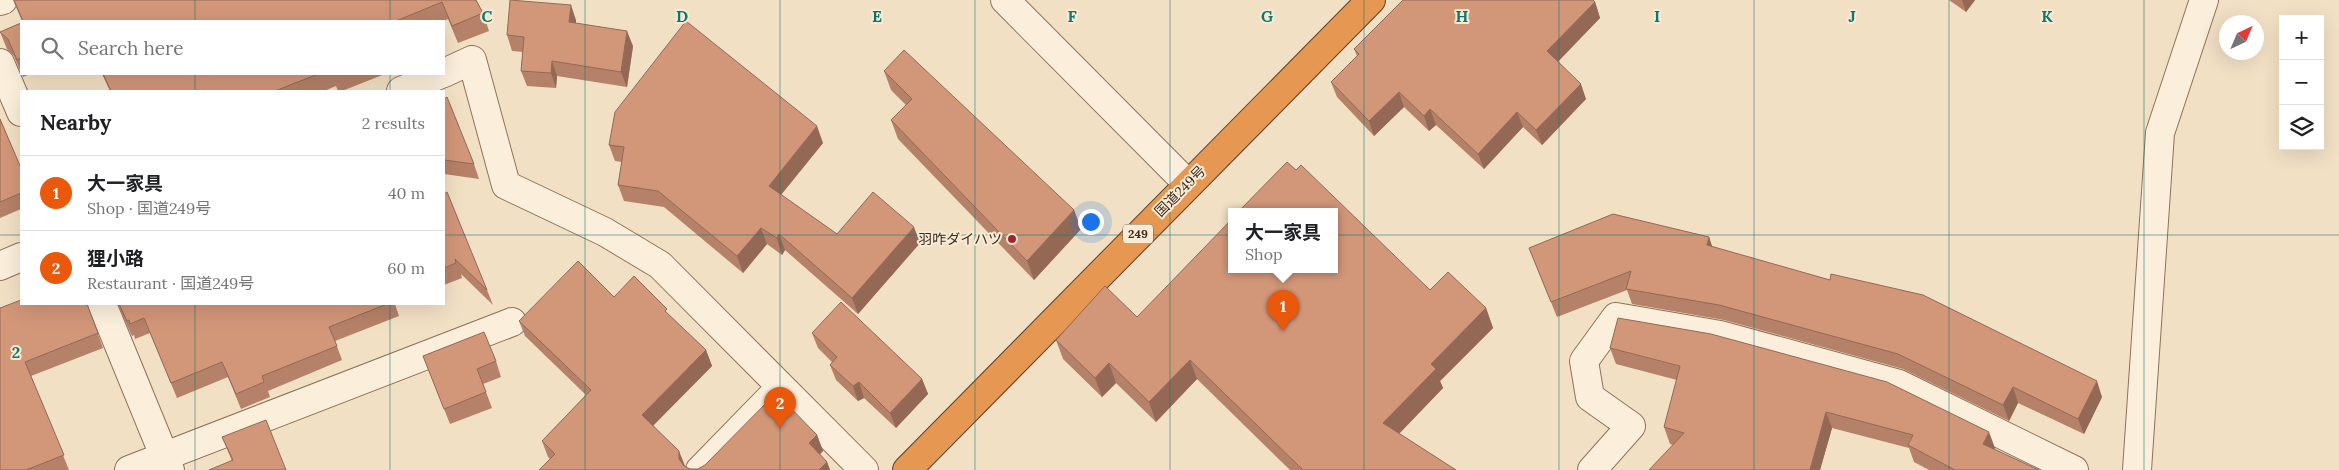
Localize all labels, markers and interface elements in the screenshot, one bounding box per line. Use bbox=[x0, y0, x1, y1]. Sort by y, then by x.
text: C bbox=[481, 6, 493, 26]
text: D bbox=[676, 6, 688, 26]
text: E bbox=[872, 6, 882, 26]
text: F bbox=[1067, 6, 1077, 26]
text: G bbox=[1261, 6, 1273, 26]
text: H bbox=[1456, 6, 1469, 26]
text: I bbox=[1654, 6, 1660, 26]
text: J bbox=[1848, 6, 1856, 26]
text: K bbox=[2041, 6, 2053, 26]
north arrow bbox=[2219, 15, 2264, 60]
map controls bbox=[2279, 15, 2324, 150]
button: + bbox=[2279, 15, 2324, 60]
search box bbox=[20, 20, 445, 75]
icon: search bbox=[38, 34, 66, 62]
text: Search here bbox=[78, 36, 184, 60]
button: − bbox=[2279, 60, 2324, 105]
button: layers bbox=[2279, 105, 2324, 150]
text: Nearby bbox=[40, 109, 111, 136]
text: 2 results bbox=[362, 113, 425, 133]
street label: 国道249号 bbox=[1151, 162, 1209, 220]
text: 大一家具 bbox=[87, 171, 163, 195]
text: 1 bbox=[53, 183, 59, 203]
text: 40 m bbox=[388, 183, 425, 203]
text: Shop · 国道249号 bbox=[87, 198, 211, 218]
popup bbox=[1228, 208, 1338, 273]
your location bbox=[1078, 209, 1104, 235]
text: 大一家具 bbox=[1245, 220, 1321, 244]
road number: 249 bbox=[1123, 224, 1153, 243]
place label: 羽咋ダイハツ bbox=[918, 230, 1002, 248]
marker: 羽咋ダイハツ bbox=[1006, 233, 1018, 245]
text: Shop bbox=[1245, 244, 1283, 264]
text: 狸小路 bbox=[87, 246, 144, 270]
text: 2 bbox=[52, 258, 60, 278]
text: 60 m bbox=[387, 258, 425, 278]
text: Restaurant · 国道249号 bbox=[87, 273, 254, 293]
pin: 1 bbox=[1267, 290, 1299, 331]
text: 2 bbox=[12, 342, 20, 362]
pin: 2 bbox=[764, 387, 796, 428]

